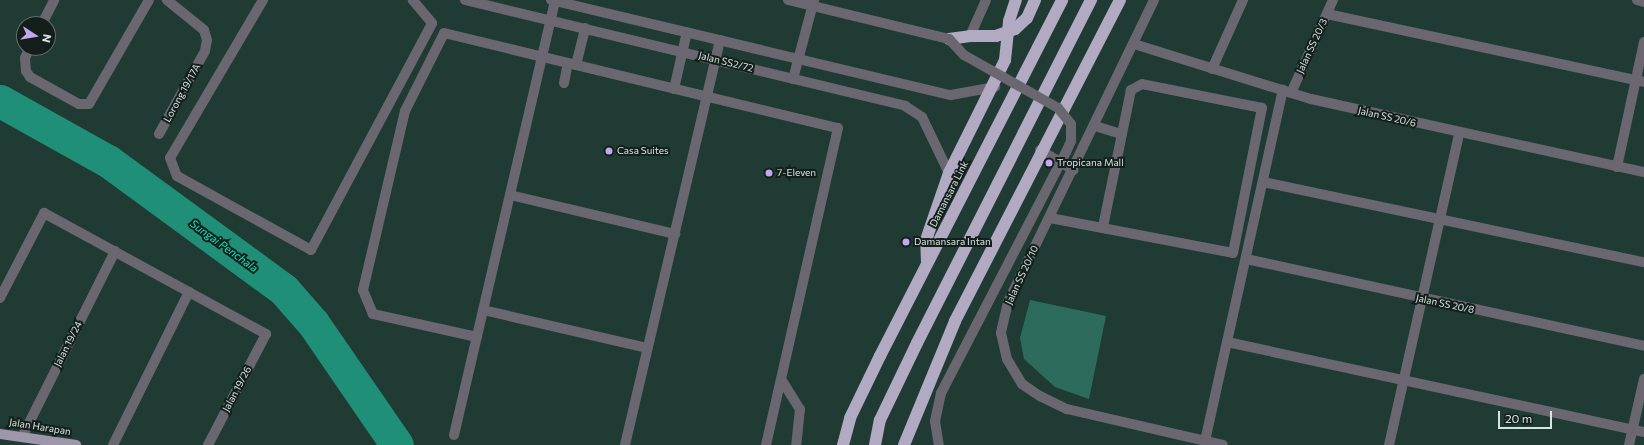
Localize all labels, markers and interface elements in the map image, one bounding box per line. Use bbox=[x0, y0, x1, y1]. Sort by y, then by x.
north arrow bbox=[16, 16, 56, 56]
street label: Jalan SS 20/3 bbox=[1294, 17, 1330, 75]
text: N bbox=[40, 33, 54, 44]
street label: Jalan SS2/72 bbox=[697, 49, 755, 75]
street label: Lorong 19/17A bbox=[161, 62, 203, 124]
street label: Jalan SS 20/6 bbox=[1357, 104, 1417, 130]
place label: Casa Suites bbox=[617, 145, 669, 157]
marker: Casa Suites bbox=[604, 146, 614, 156]
place label: Tropicana Mall bbox=[1057, 157, 1124, 169]
marker: Tropicana Mall bbox=[1044, 158, 1054, 168]
street label: Damansara Link bbox=[927, 159, 971, 229]
place label: 7-Eleven bbox=[777, 167, 816, 179]
marker: 7-Eleven bbox=[764, 168, 774, 178]
water label: Sungai Penchala bbox=[188, 217, 260, 275]
place label: Damansara Intan bbox=[914, 236, 991, 248]
marker: Damansara Intan bbox=[901, 237, 911, 247]
street label: Jalan SS 20/10 bbox=[1003, 243, 1041, 307]
street label: Jalan SS 20/8 bbox=[1415, 292, 1475, 316]
street label: Jalan 19/24 bbox=[51, 319, 85, 369]
street label: Jalan 19/26 bbox=[220, 364, 254, 414]
scale bar bbox=[1500, 403, 1554, 429]
text: 20 m bbox=[1505, 411, 1532, 425]
street label: Jalan Harapan bbox=[8, 416, 72, 438]

